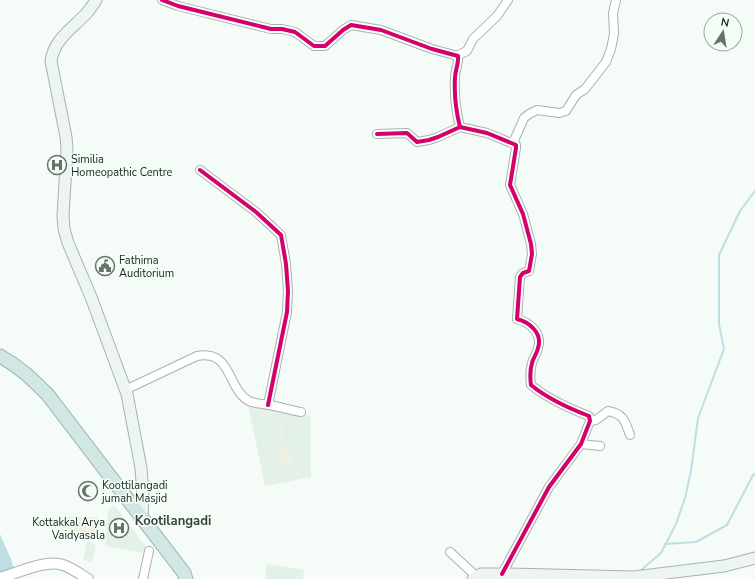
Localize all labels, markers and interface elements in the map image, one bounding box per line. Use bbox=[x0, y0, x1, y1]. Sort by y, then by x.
north arrow bbox=[703, 12, 743, 52]
text: N bbox=[719, 15, 731, 31]
place label: Similia Homeopathic Centre bbox=[71, 152, 173, 180]
hospital icon: Similia Homeopathic Centre bbox=[46, 154, 68, 176]
place label: Fathima Auditorium bbox=[119, 253, 174, 281]
public building icon: Fathima Auditorium bbox=[94, 255, 116, 277]
place label: Koottilangadi jumah Masjid bbox=[101, 478, 168, 506]
mosque icon: Koottilangadi jumah Masjid bbox=[77, 480, 99, 502]
district label: Kootilangadi bbox=[135, 512, 211, 530]
place label: Kottakkal Arya Vaidyasala bbox=[32, 515, 105, 543]
hospital icon: Kottakkal Arya Vaidyasala bbox=[108, 517, 130, 539]

